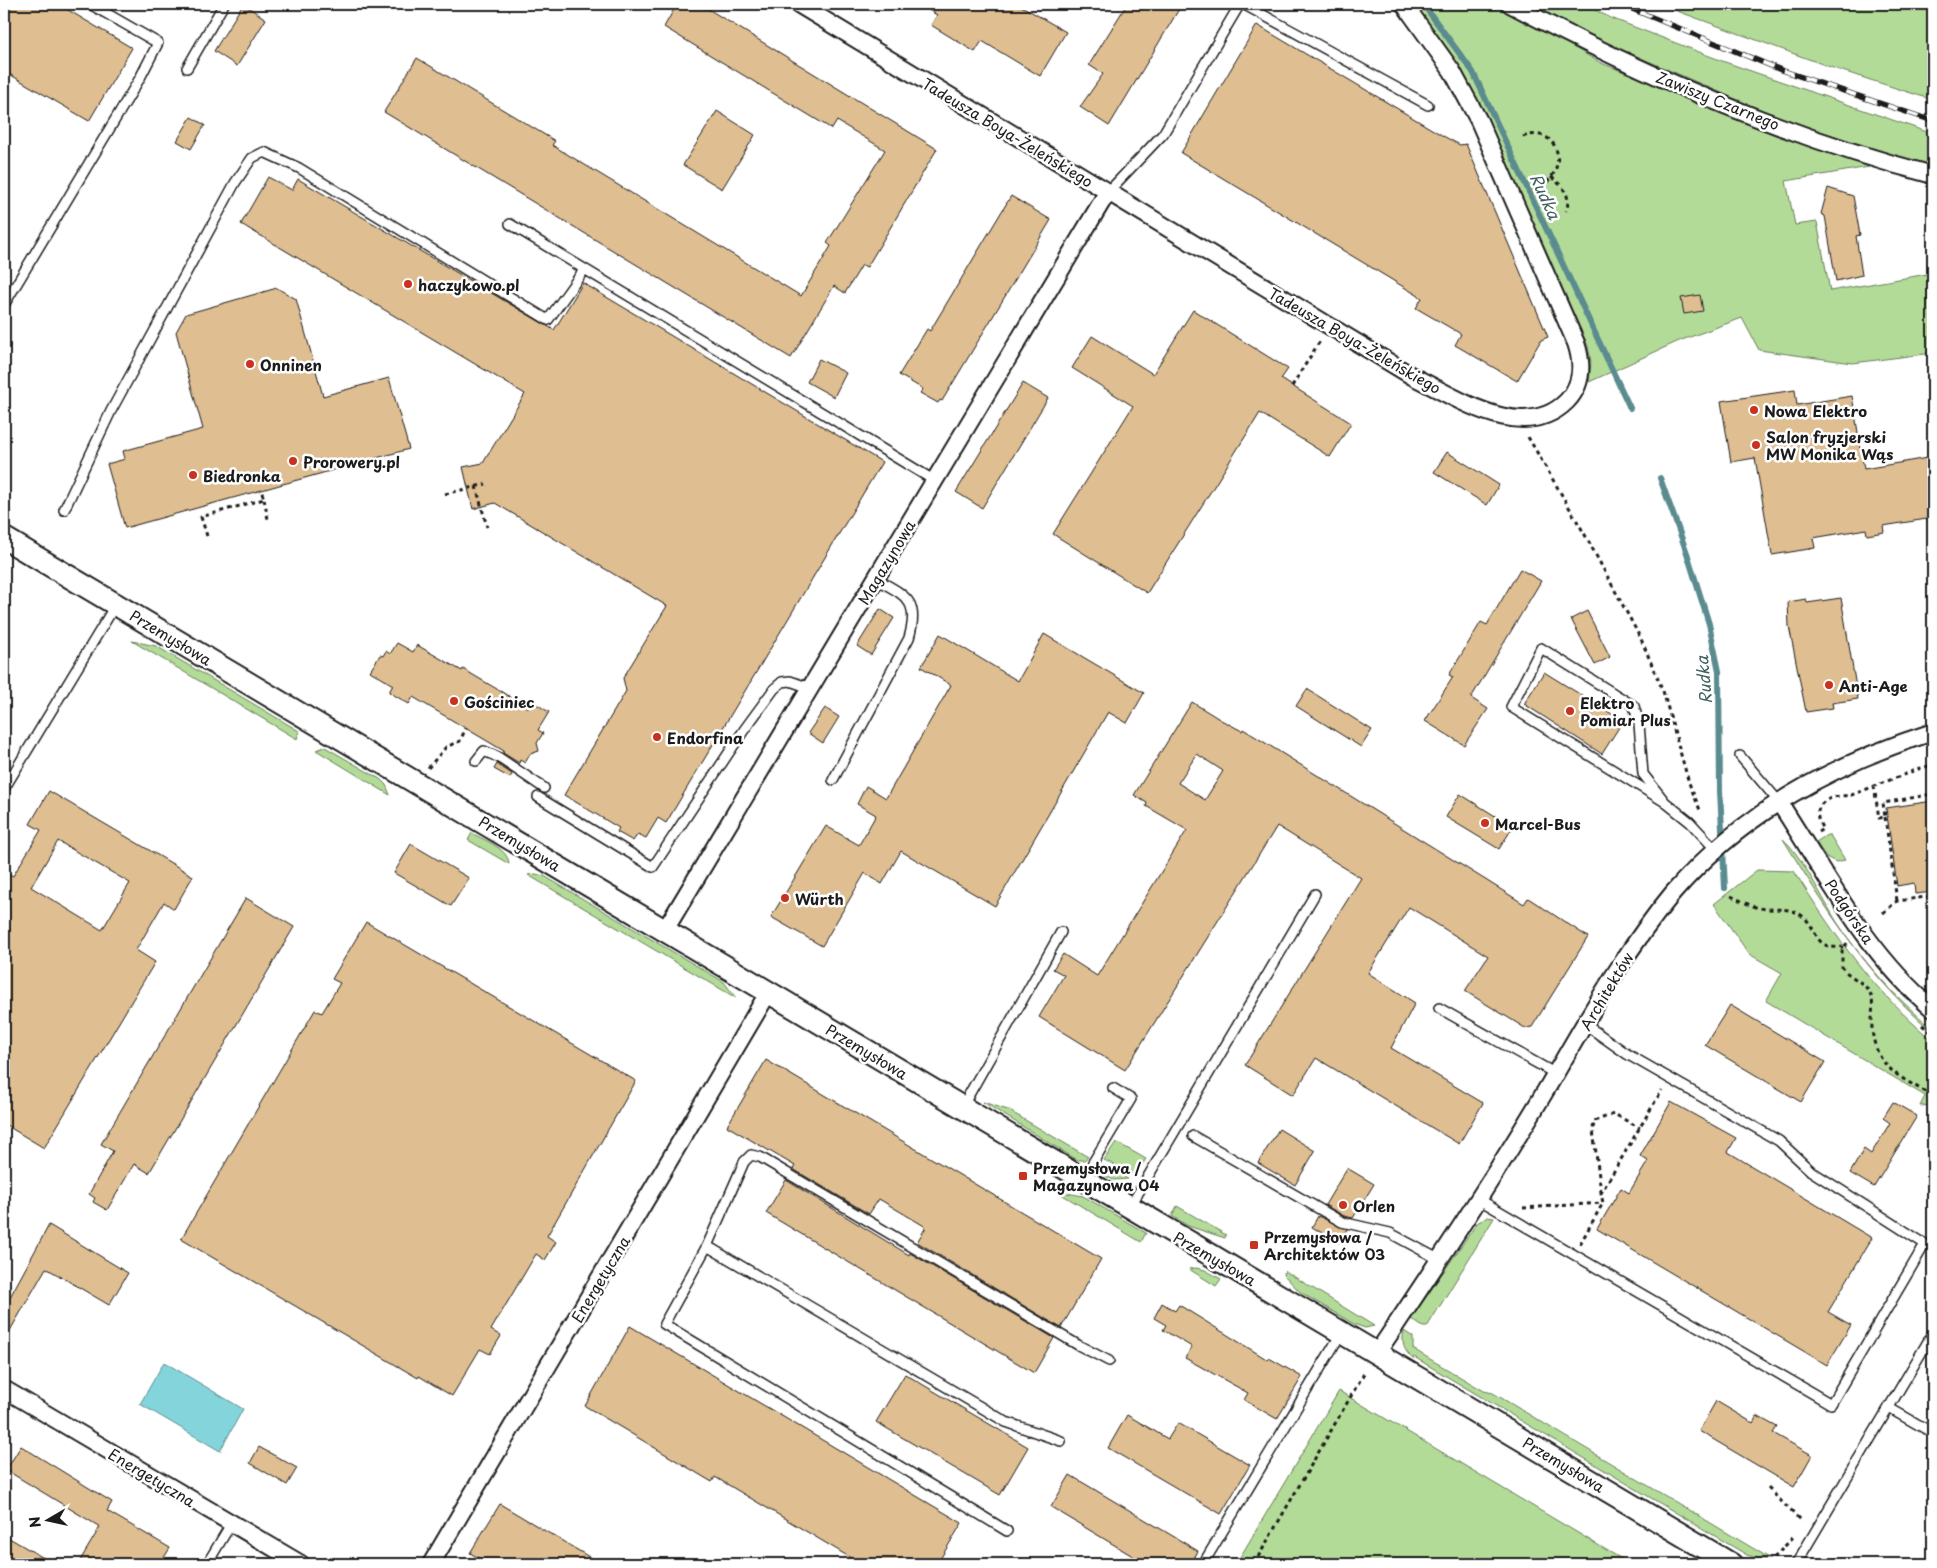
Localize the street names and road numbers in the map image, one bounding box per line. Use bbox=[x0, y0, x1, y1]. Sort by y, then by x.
street label: Zawiszy Czarnego bbox=[1653, 65, 1783, 135]
street label: Tadeusza Boya-Żeleńskiego bbox=[918, 72, 1098, 192]
street label: Tadeusza Boya-Żeleńskiego bbox=[1264, 281, 1446, 399]
street label: Magazynowa bbox=[852, 515, 921, 609]
street label: Przemysłowa bbox=[126, 604, 217, 671]
street label: Przemysłowa bbox=[475, 810, 566, 877]
street label: Podgórska bbox=[1820, 874, 1881, 949]
street label: Architektów bbox=[1574, 947, 1639, 1034]
street label: Przemysłowa bbox=[822, 1018, 913, 1085]
street label: Przemysłowa bbox=[1170, 1225, 1261, 1291]
street label: Energetyczna bbox=[565, 1231, 635, 1327]
street label: Przemysłowa bbox=[1519, 1431, 1610, 1498]
street label: Energetyczna bbox=[104, 1442, 200, 1512]

